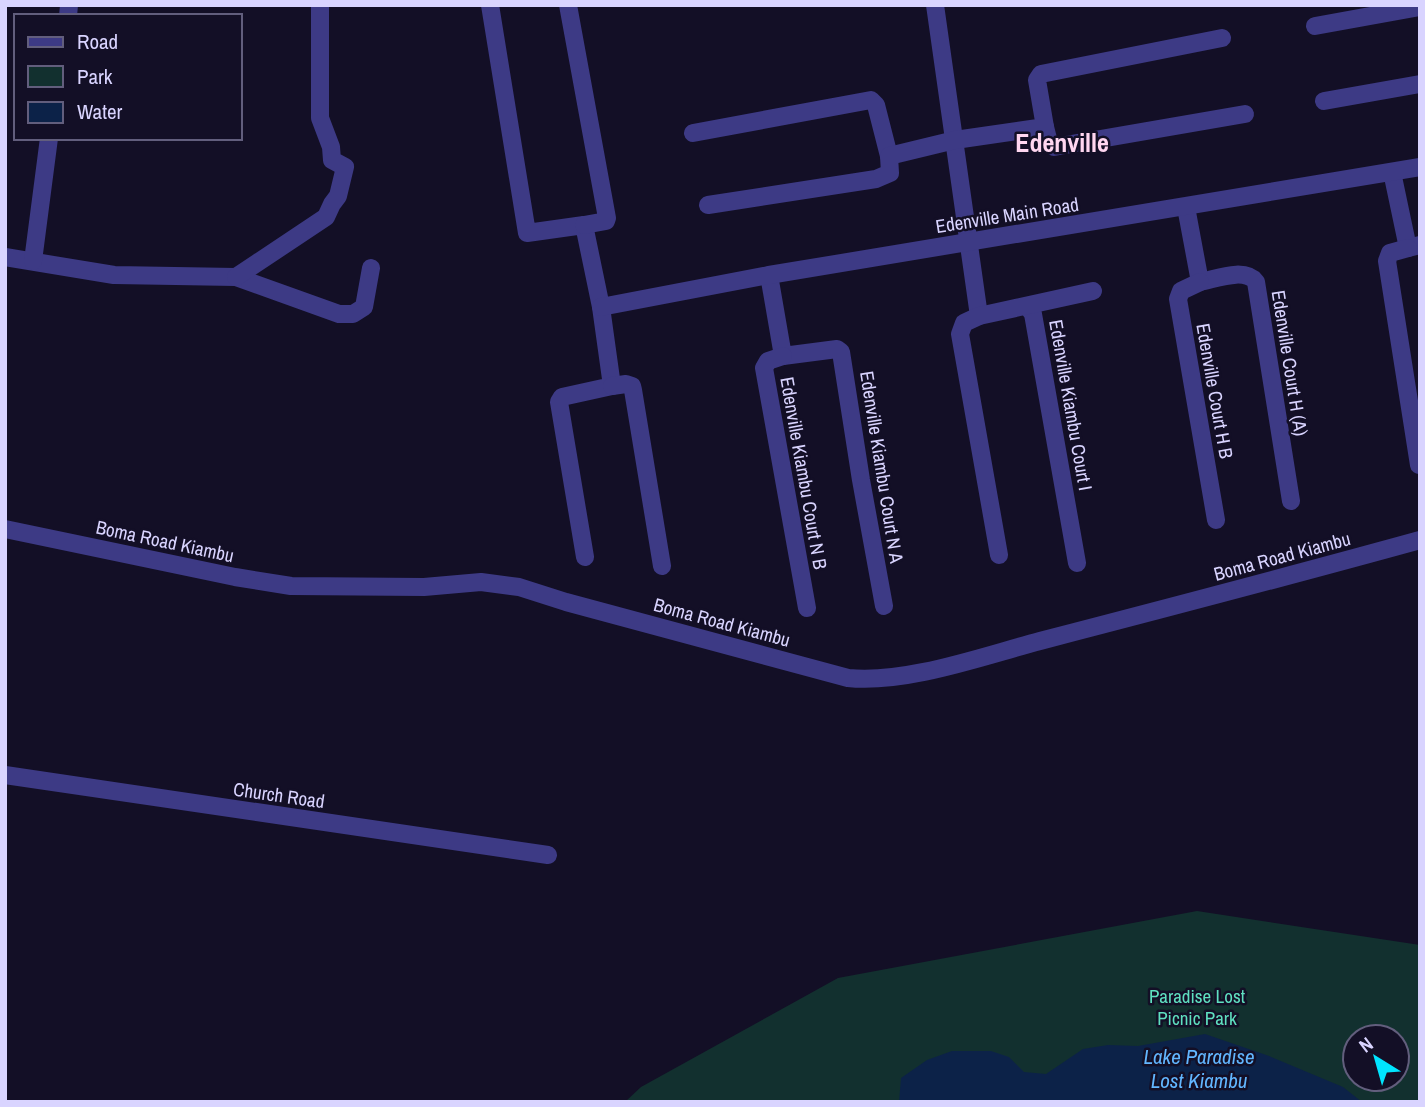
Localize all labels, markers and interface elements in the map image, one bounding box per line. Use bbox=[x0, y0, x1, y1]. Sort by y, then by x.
legend bbox=[14, 14, 242, 140]
text: Road bbox=[77, 27, 118, 56]
text: Park bbox=[77, 62, 113, 91]
text: Water bbox=[77, 97, 123, 126]
district label: Edenville bbox=[1015, 125, 1109, 160]
street label: Edenville Main Road bbox=[934, 191, 1080, 239]
street label: Edenville Court H (A) bbox=[1266, 288, 1314, 438]
street label: Edenville Kiambu Court I bbox=[1043, 317, 1099, 493]
street label: Edenville Court H B bbox=[1190, 321, 1240, 461]
street label: Edenville Kiambu Court N A bbox=[854, 369, 910, 565]
street label: Edenville Kiambu Court N B bbox=[774, 375, 834, 571]
street label: Boma Road Kiambu bbox=[94, 514, 236, 568]
street label: Boma Road Kiambu bbox=[1211, 525, 1353, 587]
street label: Boma Road Kiambu bbox=[651, 591, 793, 653]
street label: Church Road bbox=[232, 776, 326, 814]
park label: Paradise Lost Picnic Park bbox=[1149, 983, 1246, 1031]
north arrow bbox=[1341, 1023, 1411, 1093]
text: N bbox=[1353, 1031, 1378, 1058]
water label: Lake Paradise Lost Kiambu bbox=[1143, 1042, 1255, 1095]

